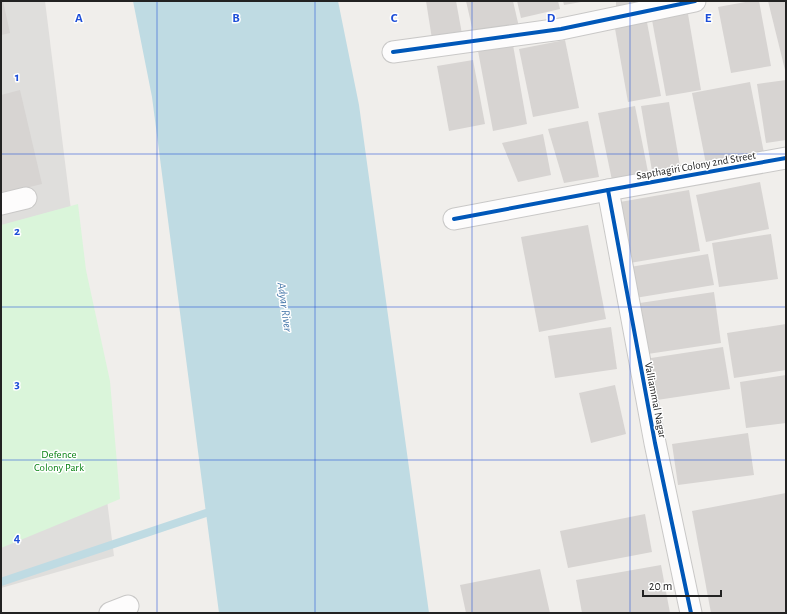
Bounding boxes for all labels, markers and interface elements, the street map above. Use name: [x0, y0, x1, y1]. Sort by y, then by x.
text: A: [75, 12, 83, 25]
text: B: [232, 12, 240, 25]
text: C: [391, 12, 398, 25]
text: D: [547, 12, 556, 25]
text: E: [705, 12, 712, 25]
text: 1: [15, 71, 19, 84]
street label: Sapthagiri Colony 2nd Street: [636, 149, 757, 181]
text: 2: [14, 225, 20, 238]
water label: Adyar River: [275, 281, 295, 333]
street label: Valliammal Nagar: [643, 361, 668, 439]
text: 3: [14, 378, 20, 391]
park label: Defence Colony Park: [34, 449, 84, 473]
text: 4: [14, 532, 21, 545]
scale bar: [643, 572, 721, 598]
text: 20 m: [649, 580, 672, 592]

